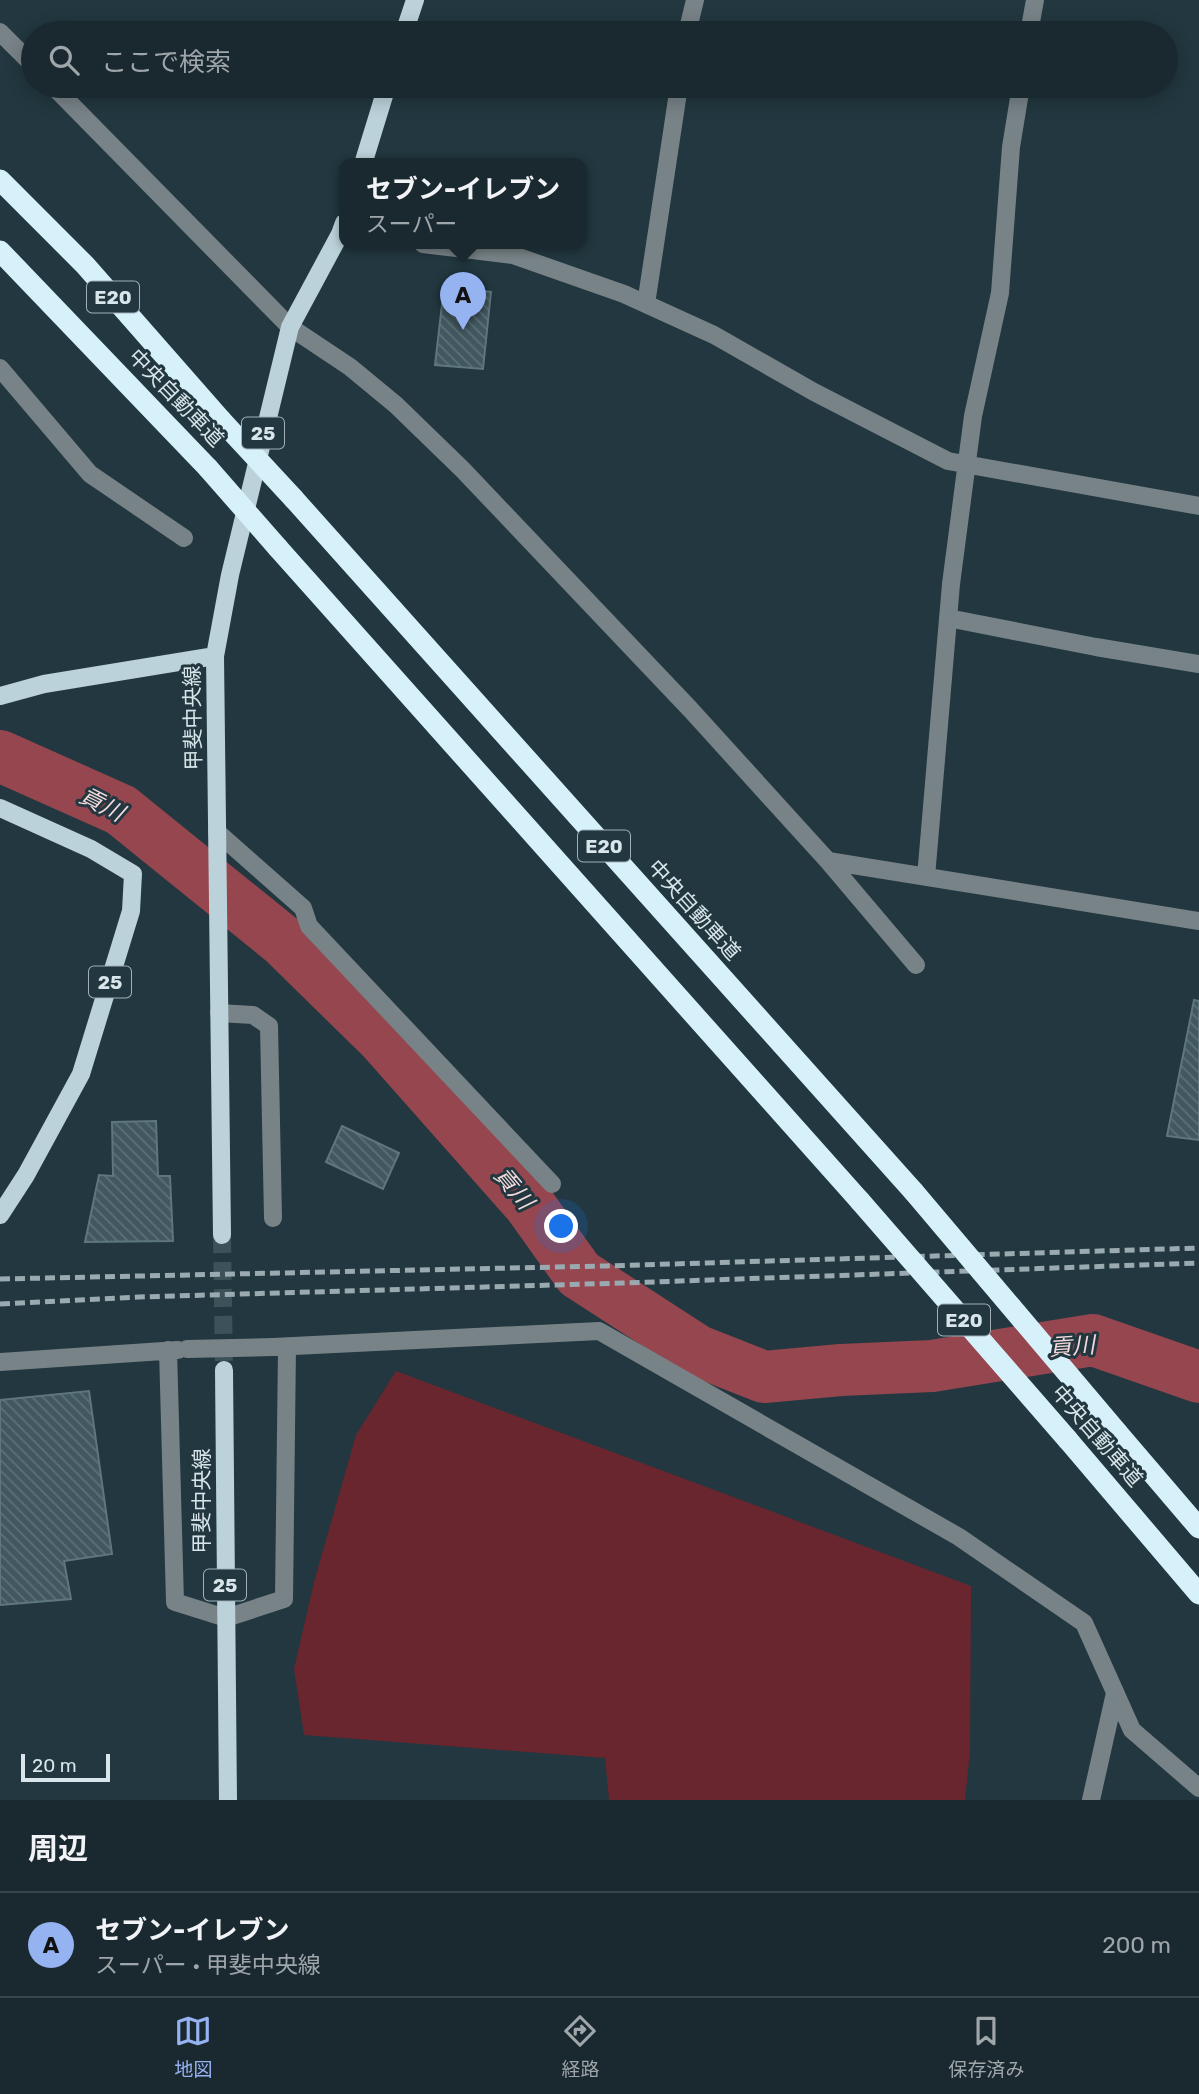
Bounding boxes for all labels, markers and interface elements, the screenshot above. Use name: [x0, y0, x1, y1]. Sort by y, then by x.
search box: [21, 21, 1178, 98]
icon: search: [45, 41, 83, 79]
text: ここで検索: [101, 47, 231, 78]
popup: [339, 158, 587, 249]
text: セブン-イレブン: [366, 174, 560, 205]
text: スーパー: [366, 210, 458, 238]
pin: A: [440, 272, 486, 330]
road number: E20: [87, 282, 139, 312]
street label: 中央自動車道: [124, 344, 229, 452]
road number: 25: [242, 418, 284, 448]
street label: 甲斐中央線: [179, 665, 206, 771]
water label: 貢川: [75, 781, 132, 828]
road number: E20: [578, 831, 630, 862]
street label: 中央自動車道: [643, 854, 746, 965]
road number: 25: [89, 966, 131, 998]
water label: 貢川: [488, 1161, 541, 1217]
your location: [544, 1209, 578, 1243]
road number: E20: [938, 1304, 990, 1336]
water label: 貢川: [1048, 1330, 1099, 1362]
street label: 中央自動車道: [1047, 1380, 1148, 1491]
street label: 甲斐中央線: [189, 1449, 214, 1554]
road number: 25: [204, 1569, 246, 1600]
scale bar: [21, 1751, 110, 1783]
text: 20 m: [32, 1754, 77, 1777]
text: 周辺: [28, 1831, 88, 1867]
text: セブン-イレブン: [95, 1915, 289, 1946]
text: A: [43, 1931, 59, 1959]
text: 200 m: [1102, 1931, 1171, 1959]
text: スーパー · 甲斐中央線: [95, 1951, 321, 1979]
tab: 地図: [174, 2012, 213, 2081]
tab: 経路: [561, 2012, 600, 2081]
tab: 保存済み: [948, 2012, 1025, 2081]

